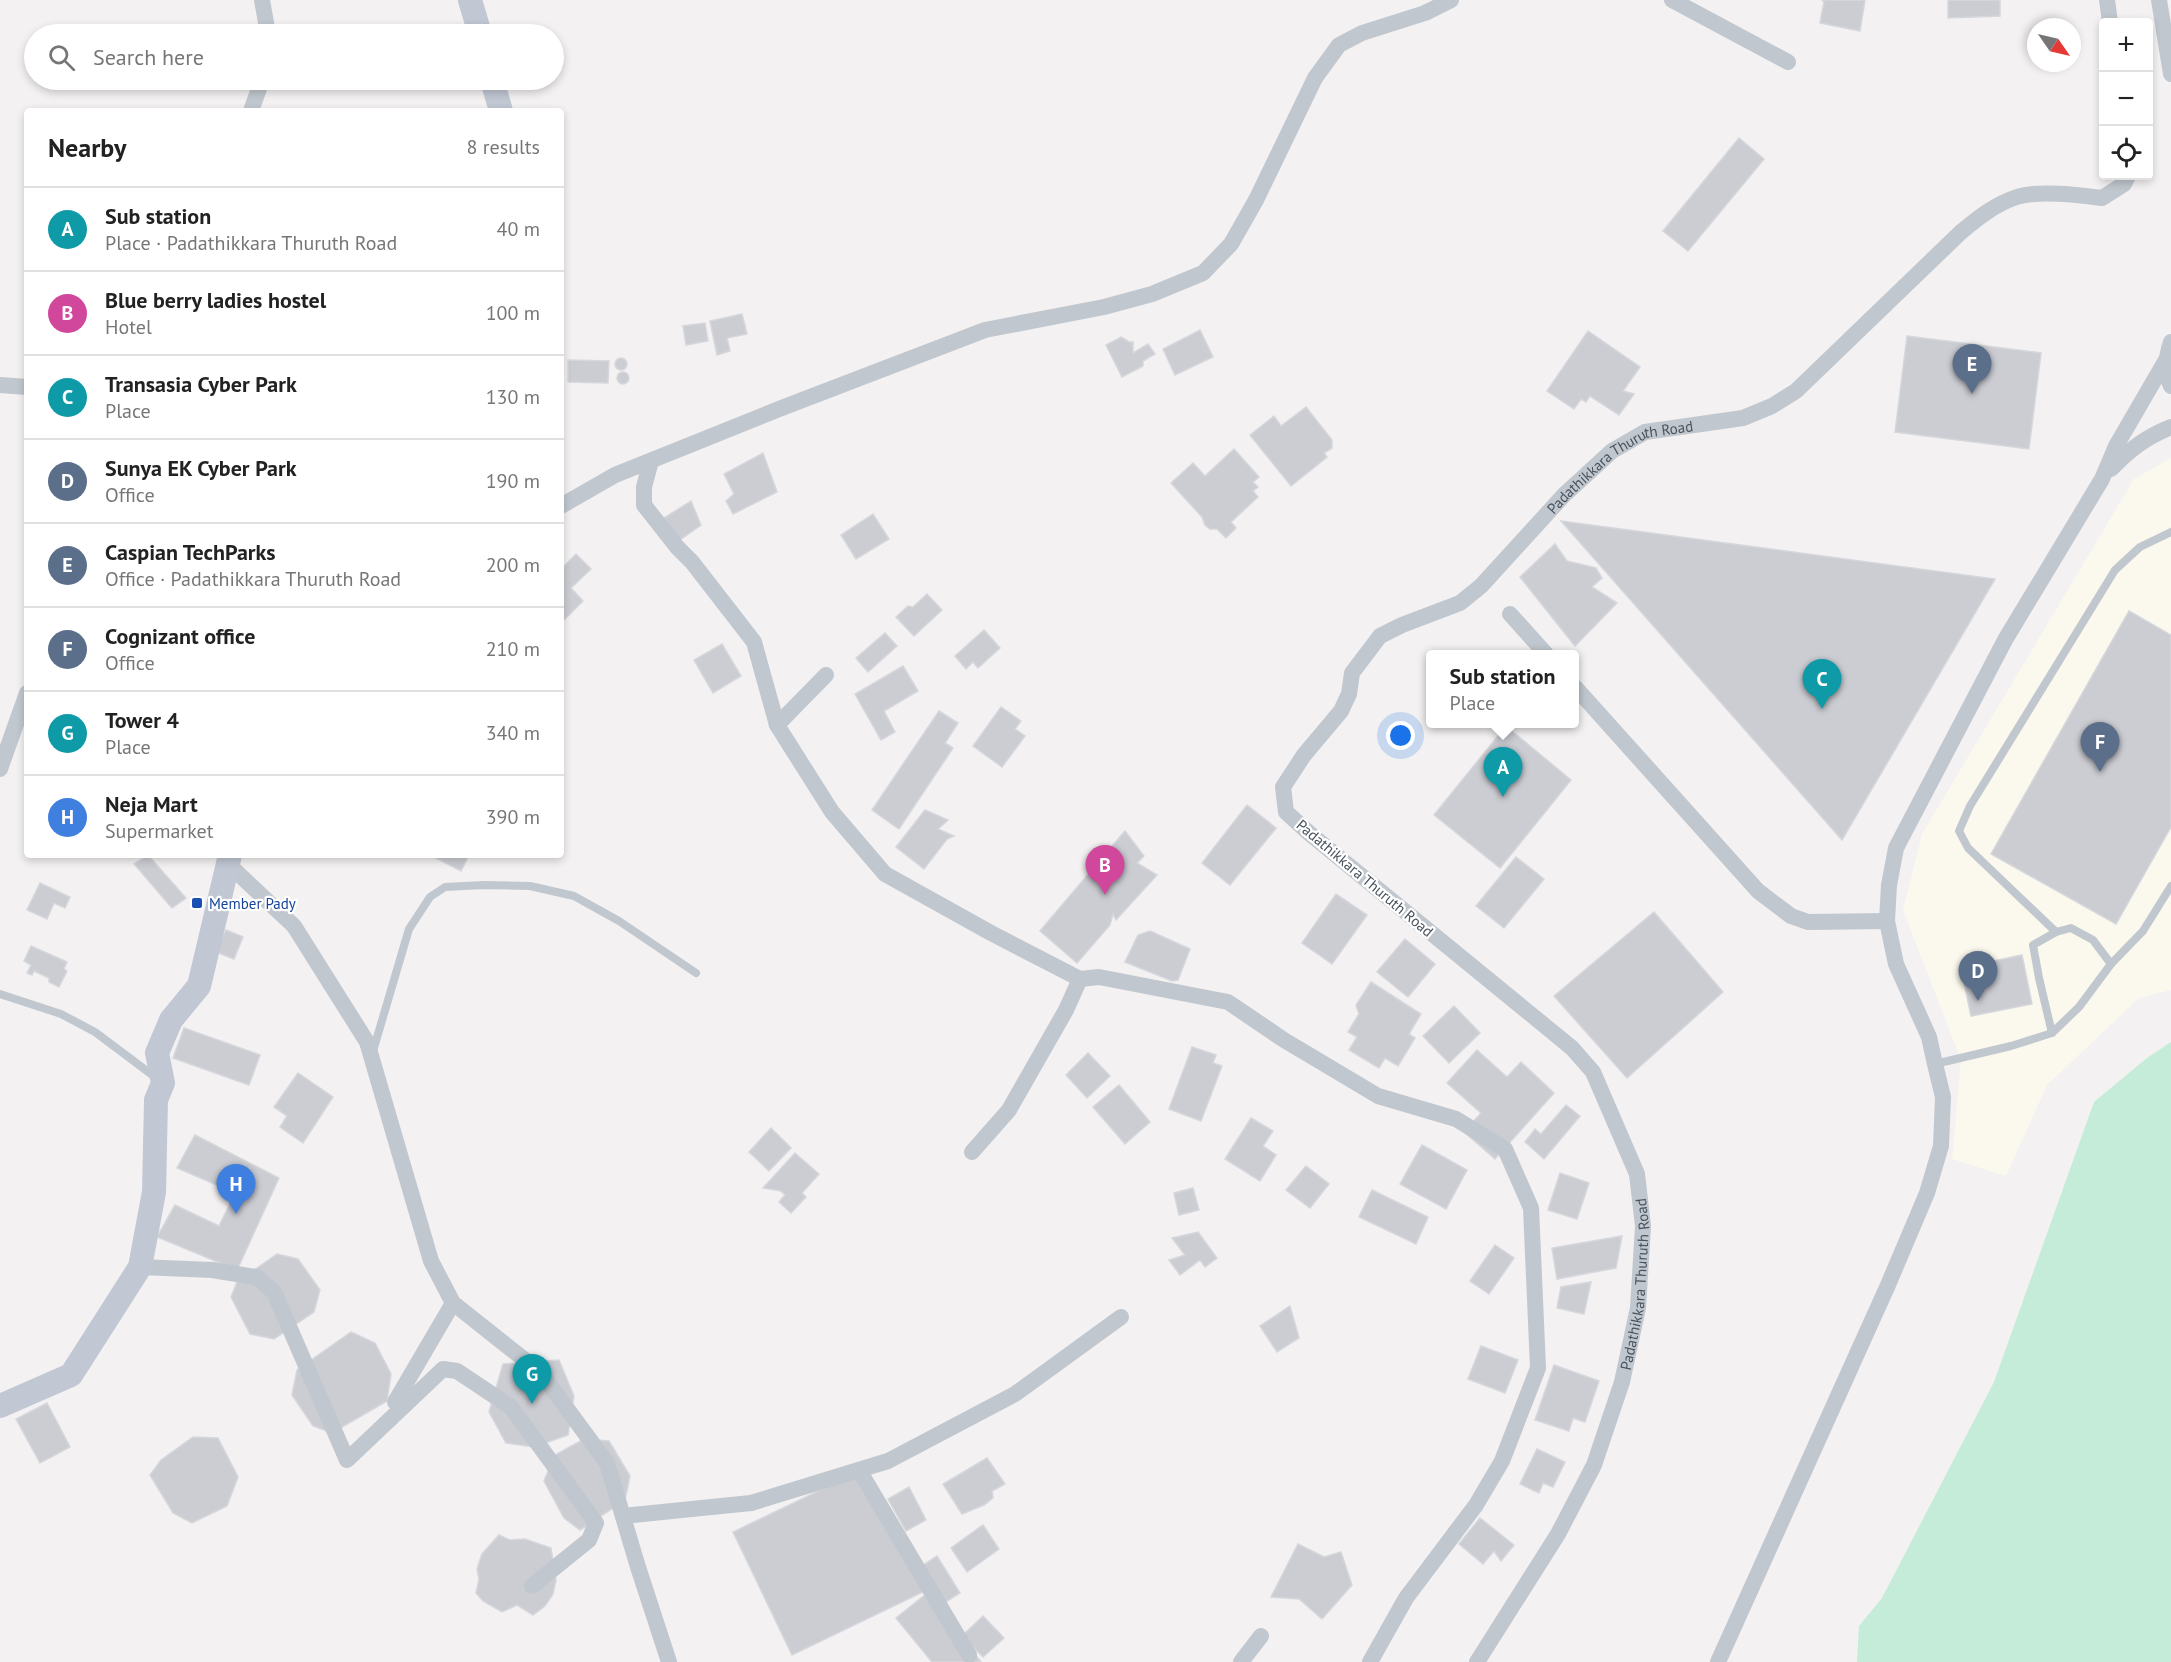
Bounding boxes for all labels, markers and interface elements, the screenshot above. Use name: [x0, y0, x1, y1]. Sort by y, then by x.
north arrow: [2027, 18, 2081, 72]
map controls: [2099, 18, 2153, 180]
button: +: [2099, 18, 2153, 72]
search box: [24, 24, 564, 90]
icon: search: [45, 41, 78, 74]
text: Search here: [93, 43, 204, 71]
button: −: [2099, 72, 2153, 126]
button: locate: [2099, 126, 2153, 180]
text: Nearby: [48, 131, 126, 164]
text: 8 results: [467, 134, 540, 160]
text: Sub station: [105, 202, 211, 230]
text: A: [61, 216, 74, 242]
text: 40 m: [497, 216, 540, 242]
text: Place · Padathikkara Thuruth Road: [105, 230, 397, 256]
text: Blue berry ladies hostel: [105, 286, 326, 314]
text: B: [62, 300, 73, 326]
text: 100 m: [486, 300, 540, 326]
text: Hotel: [105, 314, 152, 340]
pin: E: [1952, 344, 1992, 394]
text: Transasia Cyber Park: [105, 370, 297, 398]
text: C: [62, 384, 73, 410]
text: 130 m: [486, 384, 540, 410]
text: Place: [105, 398, 151, 424]
street label: Padathikkara Thuruth Road: [1542, 416, 1694, 517]
text: Sunya EK Cyber Park: [105, 454, 297, 482]
text: D: [61, 468, 74, 494]
text: 190 m: [486, 468, 540, 494]
text: Office: [105, 482, 155, 508]
text: Caspian TechParks: [105, 538, 276, 566]
text: E: [62, 552, 73, 578]
text: 200 m: [486, 552, 540, 578]
text: Office · Padathikkara Thuruth Road: [105, 566, 401, 592]
text: Cognizant office: [105, 622, 255, 650]
text: F: [62, 636, 73, 662]
text: 210 m: [486, 636, 540, 662]
text: Office: [105, 650, 155, 676]
popup: [1426, 650, 1579, 728]
pin: C: [1802, 660, 1842, 709]
text: Sub station: [1449, 662, 1556, 690]
text: Place: [1449, 690, 1495, 716]
text: Tower 4: [105, 706, 179, 734]
text: G: [61, 720, 74, 746]
text: 340 m: [486, 720, 540, 746]
your location: [1386, 721, 1415, 750]
pin: F: [2080, 722, 2120, 772]
text: Place: [105, 734, 151, 760]
pin: A: [1484, 748, 1522, 797]
text: Neja Mart: [105, 790, 198, 818]
text: H: [61, 804, 74, 830]
text: 390 m: [486, 804, 540, 830]
street label: Padathikkara Thuruth Road: [1293, 815, 1437, 941]
text: Supermarket: [105, 818, 213, 844]
pin: B: [1086, 846, 1124, 895]
place label: Member Pady: [209, 894, 296, 913]
marker: Member Pady: [190, 896, 204, 910]
pin: D: [1958, 952, 1998, 1001]
pin: H: [216, 1164, 256, 1214]
street label: Padathikkara Thuruth Road: [1615, 1197, 1653, 1372]
pin: G: [512, 1354, 552, 1404]

